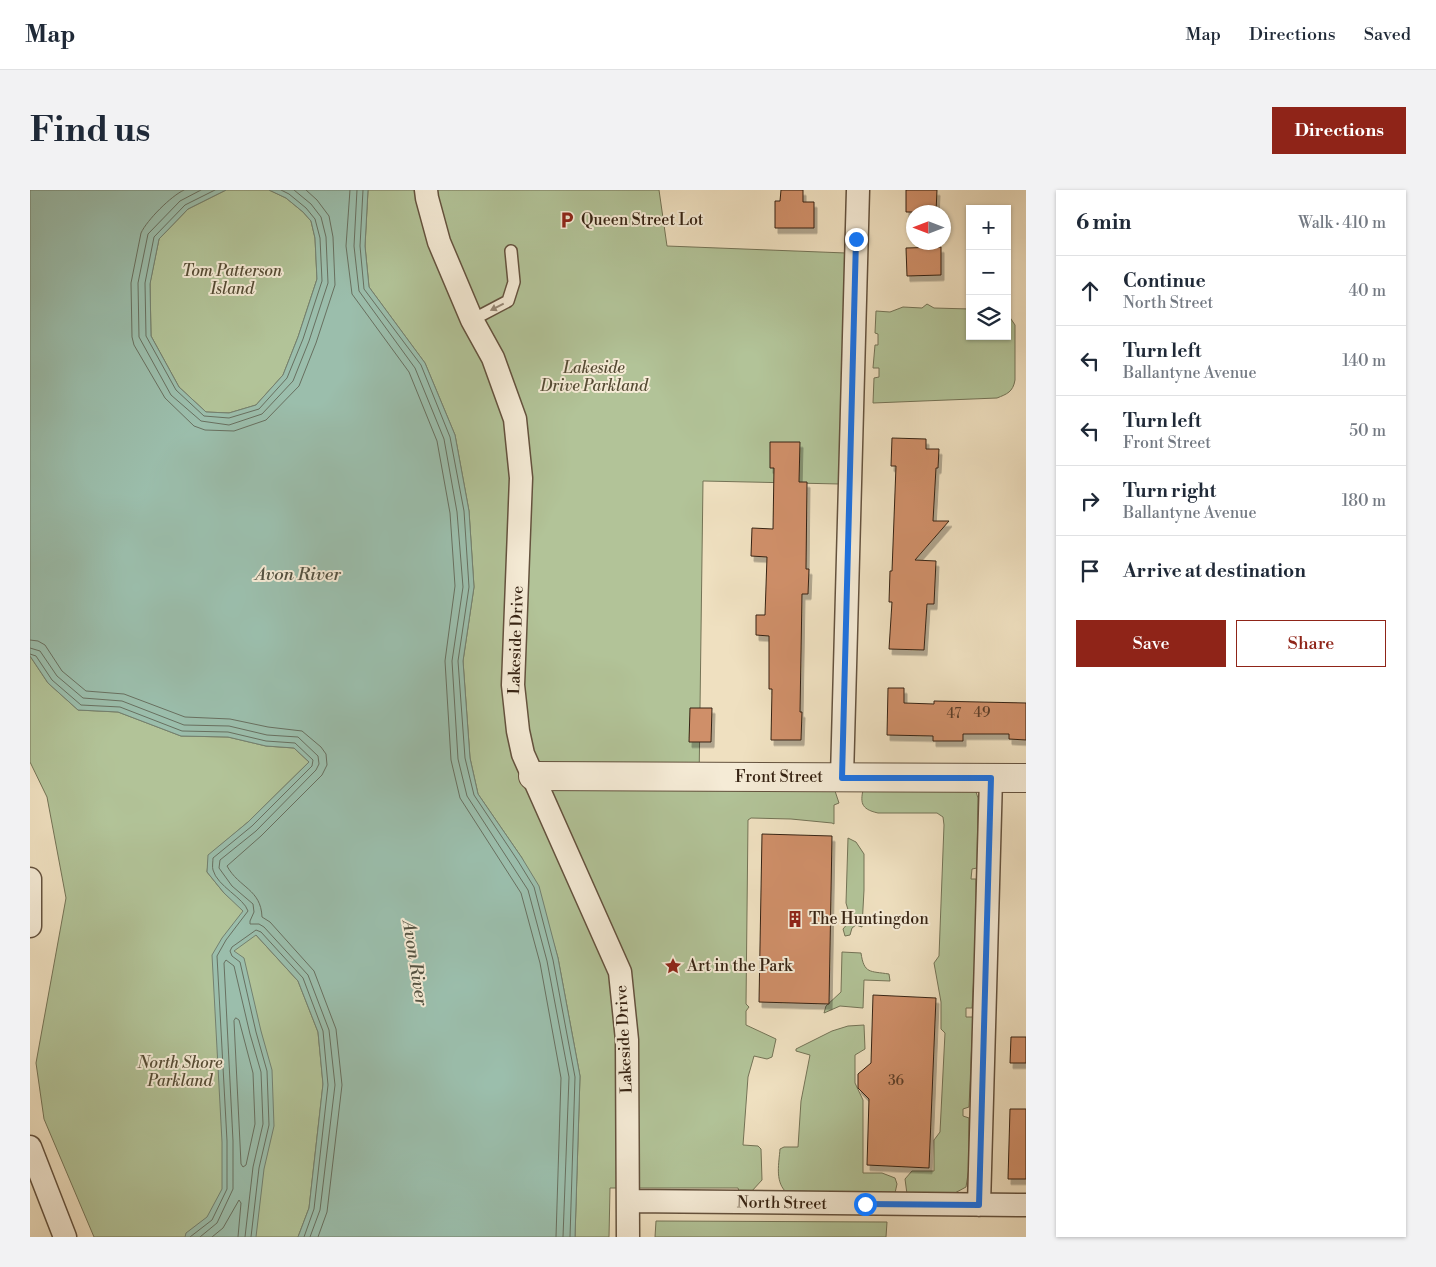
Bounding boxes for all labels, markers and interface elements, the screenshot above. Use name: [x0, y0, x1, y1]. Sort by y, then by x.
text: Map: [25, 20, 75, 50]
text: Map: [1185, 23, 1221, 46]
text: Directions: [1249, 23, 1336, 46]
text: Saved: [1364, 23, 1411, 46]
button: Directions: [1272, 107, 1406, 154]
text: Find us: [30, 109, 150, 152]
north arrow: [906, 205, 951, 250]
map controls: [966, 205, 1011, 340]
button: +: [966, 205, 1011, 250]
parking icon: Queen Street Lot: [557, 210, 577, 230]
place label: Queen Street Lot: [581, 210, 704, 230]
text: 6 min: [1076, 210, 1131, 236]
text: Walk · 410 m: [1298, 213, 1386, 233]
route end: [845, 228, 868, 251]
button: −: [966, 250, 1011, 295]
park label: Tom Patterson Island: [182, 261, 283, 299]
text: Continue: [1123, 269, 1206, 293]
icon: ahead: [1076, 277, 1104, 305]
text: 40 m: [1349, 281, 1386, 301]
text: North Street: [1123, 293, 1213, 313]
button: layers: [966, 295, 1011, 340]
one-way arrow: [490, 303, 504, 311]
text: Turn left: [1123, 339, 1202, 363]
icon: left: [1076, 347, 1104, 375]
text: 140 m: [1342, 351, 1386, 371]
park label: Lakeside Drive Parkland: [539, 358, 649, 396]
text: Ballantyne Avenue: [1123, 363, 1257, 383]
text: Turn left: [1123, 409, 1202, 433]
icon: left: [1076, 417, 1104, 445]
text: 50 m: [1349, 421, 1386, 441]
text: Front Street: [1123, 433, 1211, 453]
text: Turn right: [1123, 479, 1216, 503]
icon: right: [1076, 487, 1104, 515]
text: 180 m: [1342, 491, 1386, 511]
text: Ballantyne Avenue: [1123, 503, 1257, 523]
icon: arrive: [1076, 557, 1104, 585]
text: Arrive at destination: [1123, 559, 1306, 583]
water label: Avon River: [253, 563, 341, 586]
street label: Lakeside Drive: [504, 585, 528, 695]
button: Save: [1076, 620, 1226, 667]
button: Share: [1236, 620, 1386, 667]
house number: 49: [974, 704, 990, 722]
house number: 47: [947, 705, 961, 723]
street label: Front Street: [735, 767, 823, 787]
building icon: The Huntingdon: [785, 909, 805, 929]
place label: The Huntingdon: [809, 909, 929, 929]
water label: Avon River: [397, 917, 433, 1007]
place icon: Art in the Park: [663, 956, 683, 976]
place label: Art in the Park: [686, 956, 794, 976]
street label: Lakeside Drive: [611, 984, 637, 1094]
park label: North Shore Parkland: [137, 1053, 223, 1091]
house number: 36: [888, 1072, 905, 1090]
street label: North Street: [737, 1192, 828, 1214]
route start: [854, 1193, 877, 1216]

